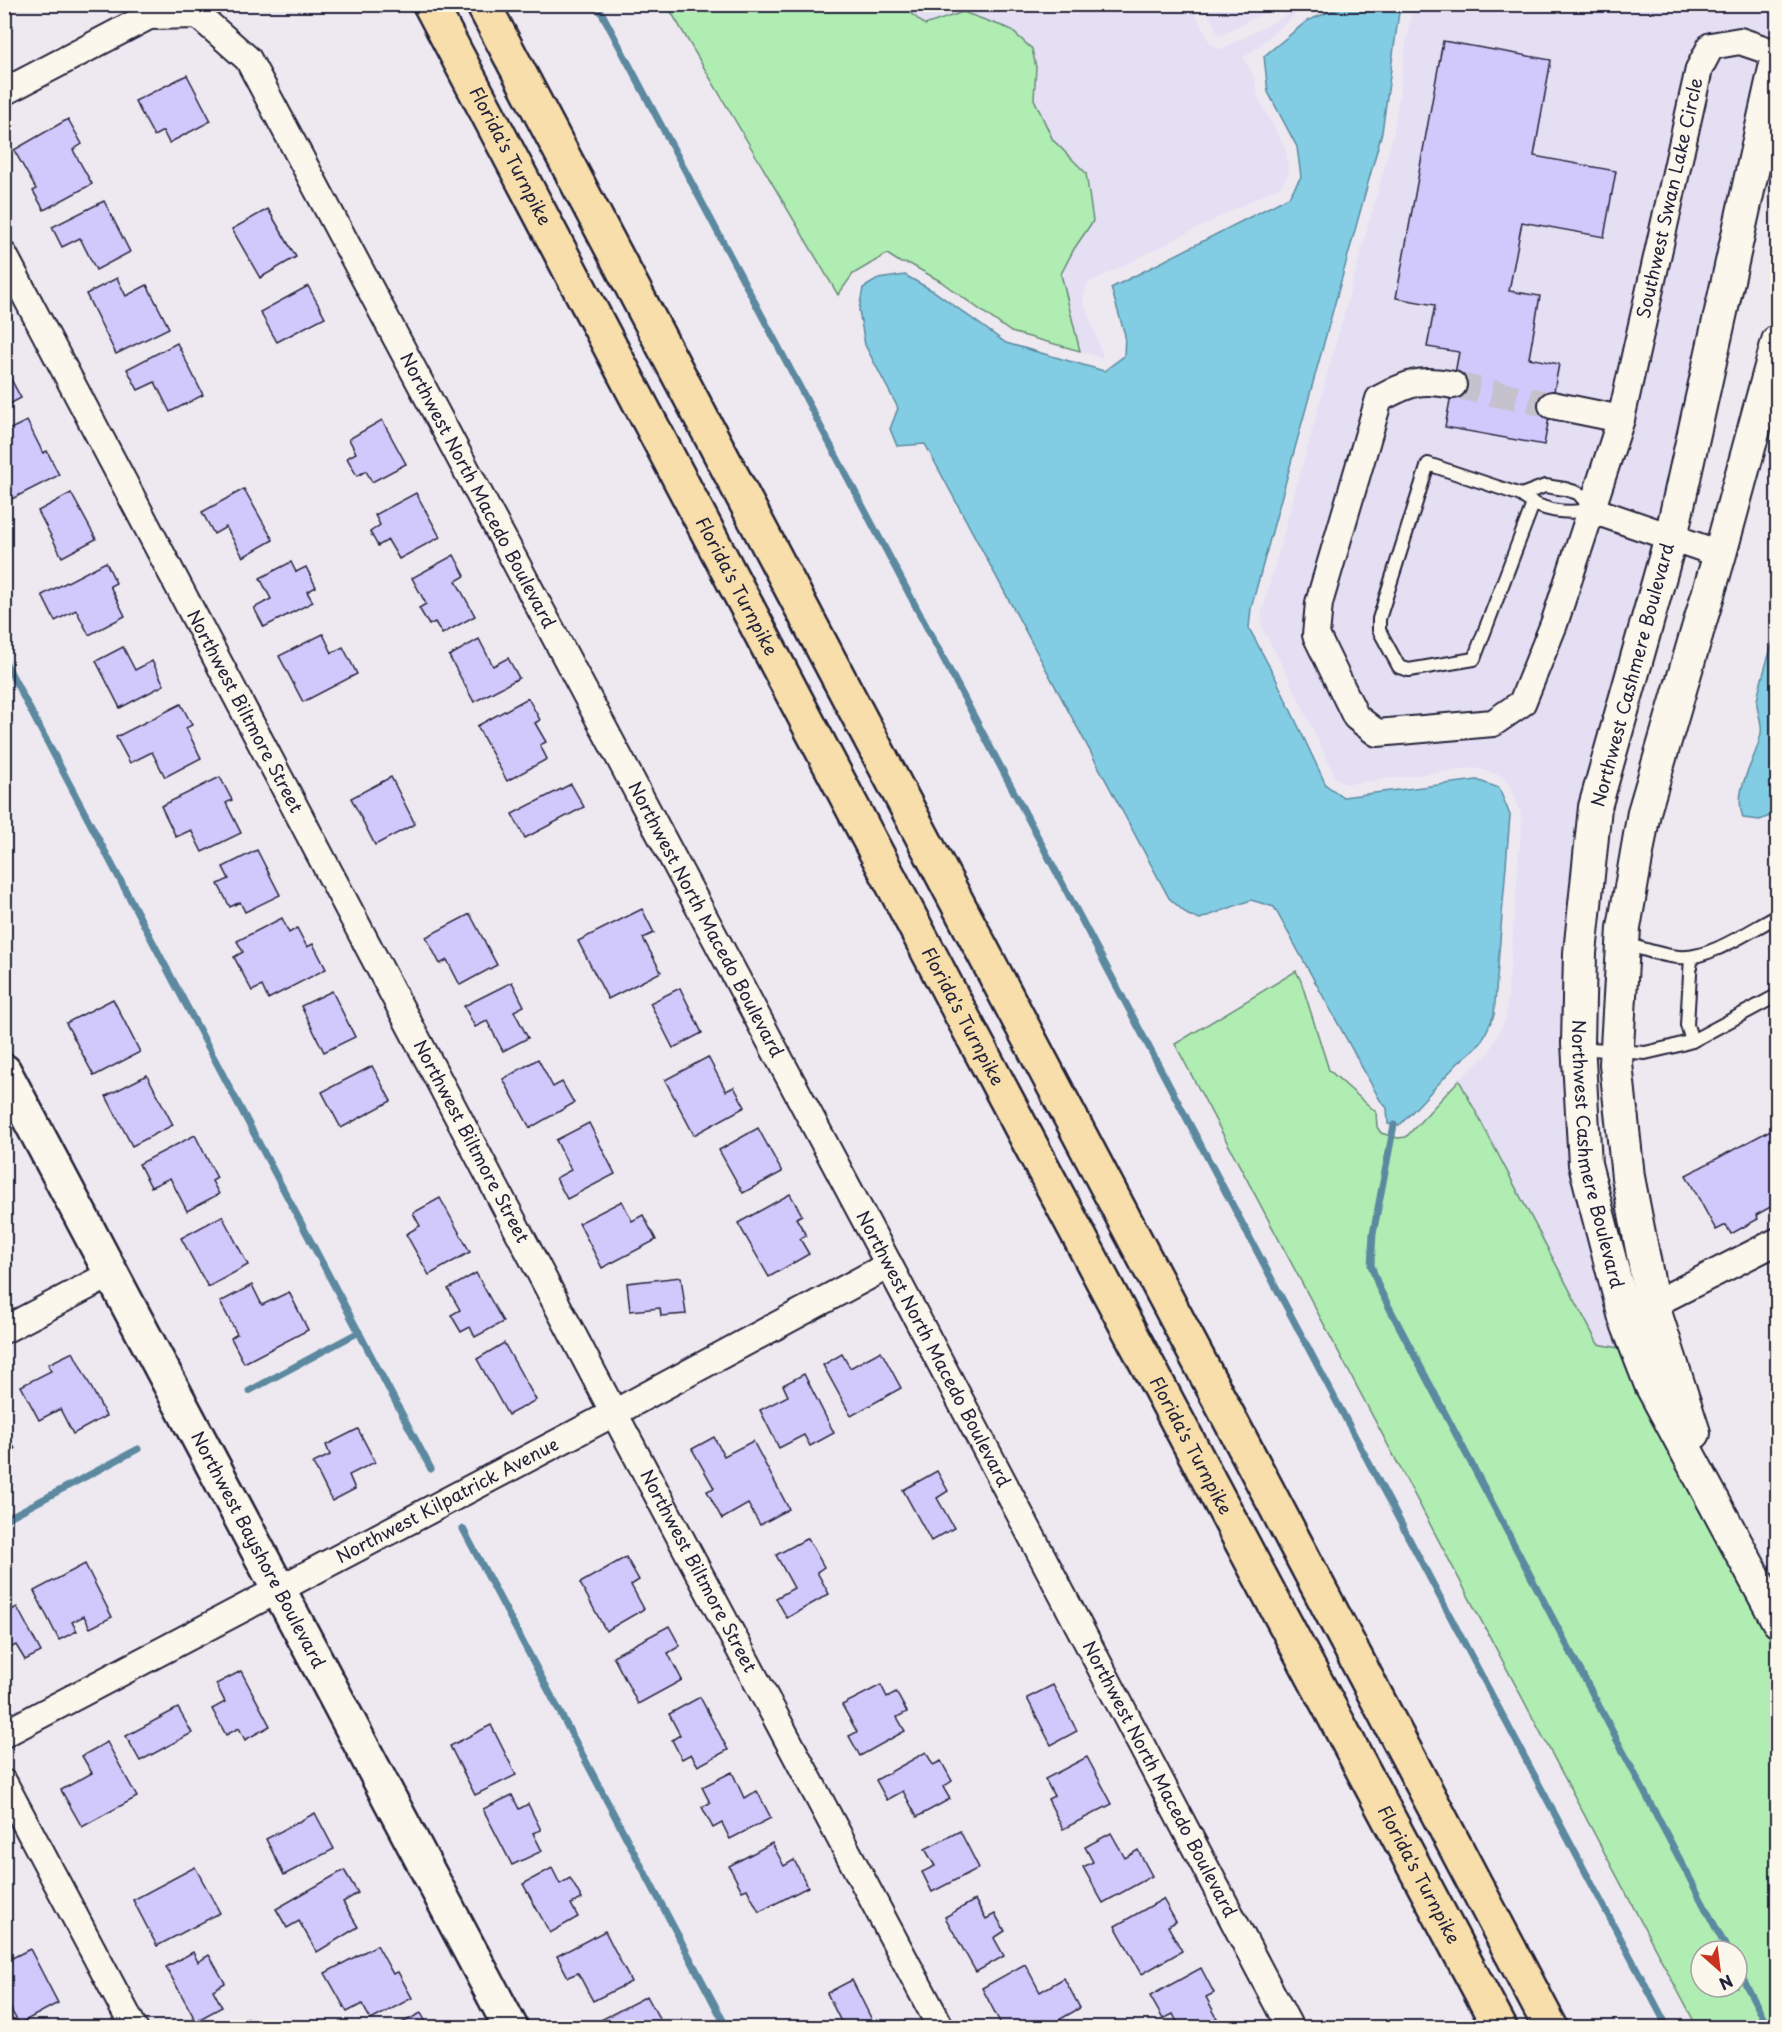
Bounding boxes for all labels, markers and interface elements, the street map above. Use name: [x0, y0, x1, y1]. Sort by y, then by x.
street label: Southwest Swan Lake Circle: [1629, 75, 1709, 321]
street label: Florida's Turnpike: [464, 81, 559, 230]
street label: Northwest North Macedo Boulevard: [394, 347, 563, 633]
street label: Florida's Turnpike: [690, 511, 785, 660]
street label: Northwest Cashmere Boulevard: [1583, 540, 1680, 810]
street label: Northwest Biltmore Street: [181, 604, 311, 817]
street label: Northwest North Macedo Boulevard: [622, 776, 791, 1062]
street label: Florida's Turnpike: [916, 942, 1012, 1090]
street label: Northwest Cashmere Boulevard: [1566, 1019, 1632, 1291]
street label: Northwest Biltmore Street: [408, 1034, 537, 1247]
street label: Northwest North Macedo Boulevard: [850, 1205, 1018, 1491]
street label: Florida's Turnpike: [1144, 1371, 1240, 1519]
street label: Northwest Bayshore Boulevard: [185, 1426, 333, 1673]
street label: Northwest Kilpatrick Avenue: [331, 1430, 563, 1569]
street label: Northwest Biltmore Street: [634, 1464, 765, 1677]
street label: Northwest North Macedo Boulevard: [1077, 1636, 1244, 1922]
street label: Florida's Turnpike: [1372, 1800, 1468, 1948]
north arrow: [1689, 1939, 1749, 1999]
text: N: [1715, 1970, 1738, 1997]

